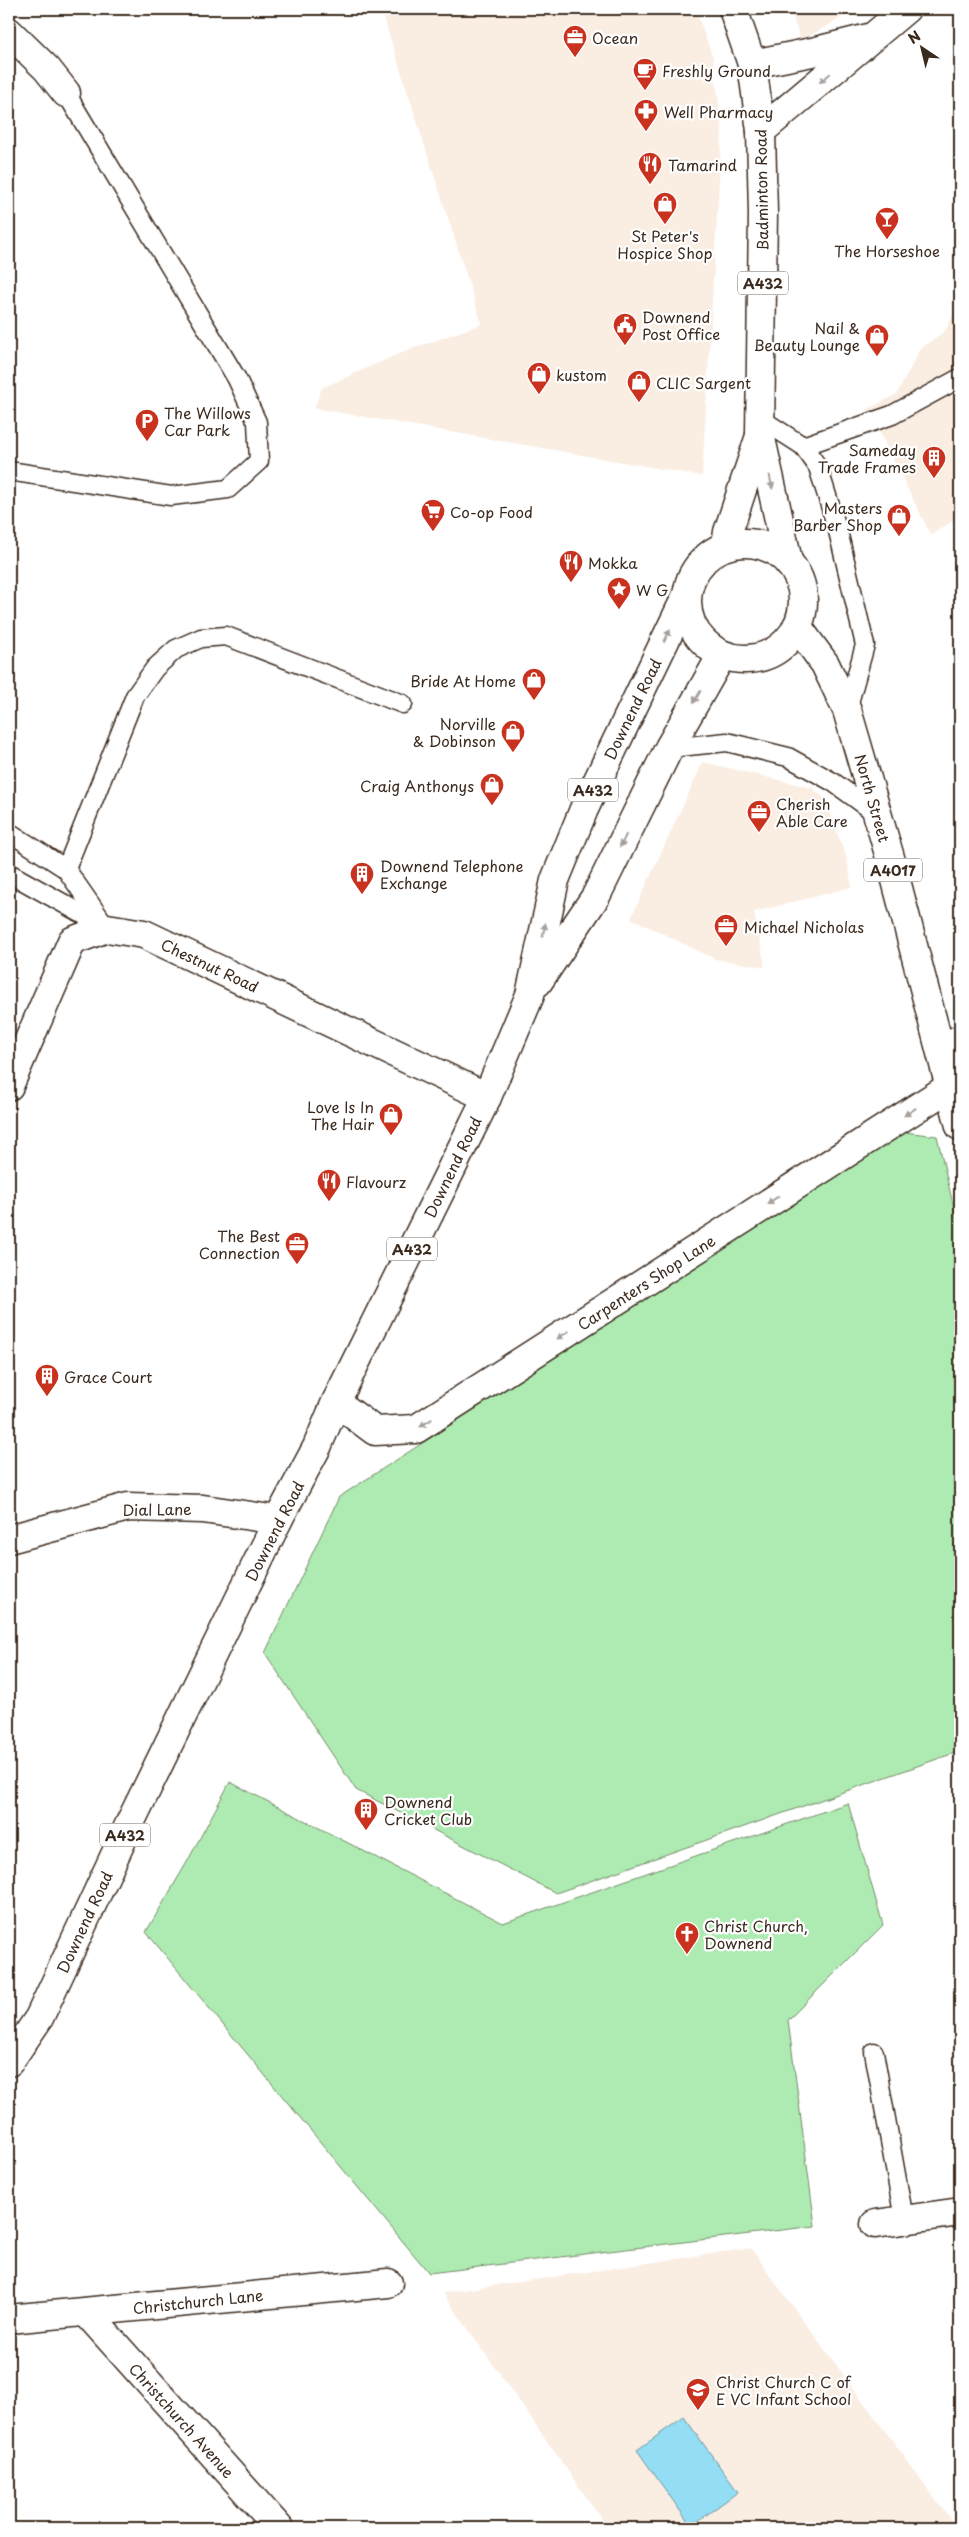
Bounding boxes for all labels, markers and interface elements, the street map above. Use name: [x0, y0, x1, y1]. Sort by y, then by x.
north arrow: [896, 22, 946, 72]
office icon: Ocean: [562, 24, 588, 58]
text: N: [904, 25, 925, 49]
place label: Ocean: [592, 26, 638, 49]
cafe icon: Freshly Ground: [632, 57, 658, 91]
place label: Freshly Ground: [662, 59, 771, 82]
one-way arrow: [819, 72, 832, 83]
pharmacy icon: Well Pharmacy: [633, 98, 659, 132]
place label: Well Pharmacy: [664, 100, 773, 123]
street label: Badminton Road: [748, 129, 774, 251]
restaurant icon: Tamarind: [637, 151, 663, 185]
place label: Tamarind: [668, 153, 737, 176]
shop icon: St Peter's Hospice Shop: [652, 191, 678, 225]
bar icon: The Horseshoe: [874, 206, 900, 240]
place label: St Peter's Hospice Shop: [618, 224, 712, 264]
place label: The Horseshoe: [834, 239, 940, 262]
road number: A432: [738, 272, 788, 294]
place label: Downend Post Office: [642, 305, 720, 345]
public building icon: Downend Post Office: [612, 312, 638, 346]
place label: Nail & Beauty Lounge: [754, 316, 860, 356]
shop icon: Nail & Beauty Lounge: [864, 323, 890, 357]
shop icon: kustom: [526, 361, 552, 395]
place label: kustom: [556, 363, 607, 386]
shop icon: CLIC Sargent: [626, 369, 652, 403]
place label: CLIC Sargent: [656, 371, 751, 394]
place label: The Willows Car Park: [164, 401, 251, 441]
parking icon: The Willows Car Park: [134, 408, 160, 442]
place label: Sameday Trade Frames: [818, 438, 916, 478]
building icon: Sameday Trade Frames: [921, 445, 947, 479]
one-way arrow: [767, 474, 775, 490]
place label: Masters Barber Shop: [793, 496, 882, 536]
supermarket icon: Co-op Food: [420, 498, 446, 532]
place label: Co-op Food: [450, 500, 533, 523]
shop icon: Masters Barber Shop: [886, 503, 912, 537]
restaurant icon: Mokka: [558, 549, 584, 583]
place label: Mokka: [588, 551, 638, 574]
place icon: W G: [606, 576, 632, 610]
place label: W G: [636, 578, 668, 601]
one-way arrow: [663, 629, 671, 643]
street label: Downend Road: [597, 654, 667, 764]
shop icon: Bride At Home: [521, 667, 547, 701]
place label: Bride At Home: [410, 669, 516, 692]
one-way arrow: [693, 689, 701, 704]
place label: Norville & Dobinson: [413, 712, 496, 752]
shop icon: Norville & Dobinson: [500, 719, 526, 753]
street label: North Street: [849, 751, 897, 845]
shop icon: Craig Anthonys: [479, 772, 505, 806]
place label: Craig Anthonys: [360, 774, 474, 797]
road number: A432: [568, 778, 618, 802]
place label: Cherish Able Care: [776, 792, 848, 832]
office icon: Cherish Able Care: [746, 799, 772, 833]
one-way arrow: [619, 834, 627, 848]
place label: Downend Telephone Exchange: [380, 854, 523, 894]
road number: A4017: [864, 858, 922, 882]
building icon: Downend Telephone Exchange: [349, 861, 375, 895]
office icon: Michael Nicholas: [713, 913, 739, 947]
place label: Michael Nicholas: [744, 915, 864, 938]
one-way arrow: [540, 923, 548, 938]
street label: Chestnut Road: [157, 932, 263, 998]
place label: Love Is In The Hair: [307, 1095, 374, 1135]
shop icon: Love Is In The Hair: [378, 1102, 404, 1136]
one-way arrow: [903, 1108, 916, 1117]
street label: Downend Road: [417, 1112, 487, 1222]
restaurant icon: Flavourz: [316, 1168, 342, 1202]
place label: Flavourz: [346, 1170, 406, 1193]
one-way arrow: [766, 1196, 779, 1205]
place label: The Best Connection: [199, 1224, 280, 1264]
street label: Carpenters Shop Lane: [572, 1229, 720, 1335]
office icon: The Best Connection: [284, 1231, 310, 1265]
road number: A432: [387, 1238, 437, 1260]
one-way arrow: [556, 1331, 569, 1340]
building icon: Grace Court: [34, 1363, 60, 1397]
place label: Grace Court: [64, 1365, 153, 1388]
one-way arrow: [419, 1419, 433, 1428]
street label: Downend Road: [239, 1476, 309, 1585]
street label: Dial Lane: [122, 1497, 192, 1521]
place label: Downend Cricket Club: [384, 1790, 472, 1830]
building icon: Downend Cricket Club: [353, 1797, 379, 1831]
road number: A432: [100, 1824, 150, 1846]
street label: Downend Road: [50, 1867, 118, 1977]
place label: Christ Church, Downend: [704, 1914, 808, 1954]
church icon: Christ Church, Downend: [674, 1921, 700, 1955]
street label: Christchurch Lane: [132, 2283, 264, 2319]
street label: Christchurch Avenue: [124, 2357, 240, 2483]
place label: Christ Church C of E VC Infant School: [716, 2370, 852, 2410]
school or university icon: Christ Church C of E VC Infant School: [685, 2377, 711, 2411]

